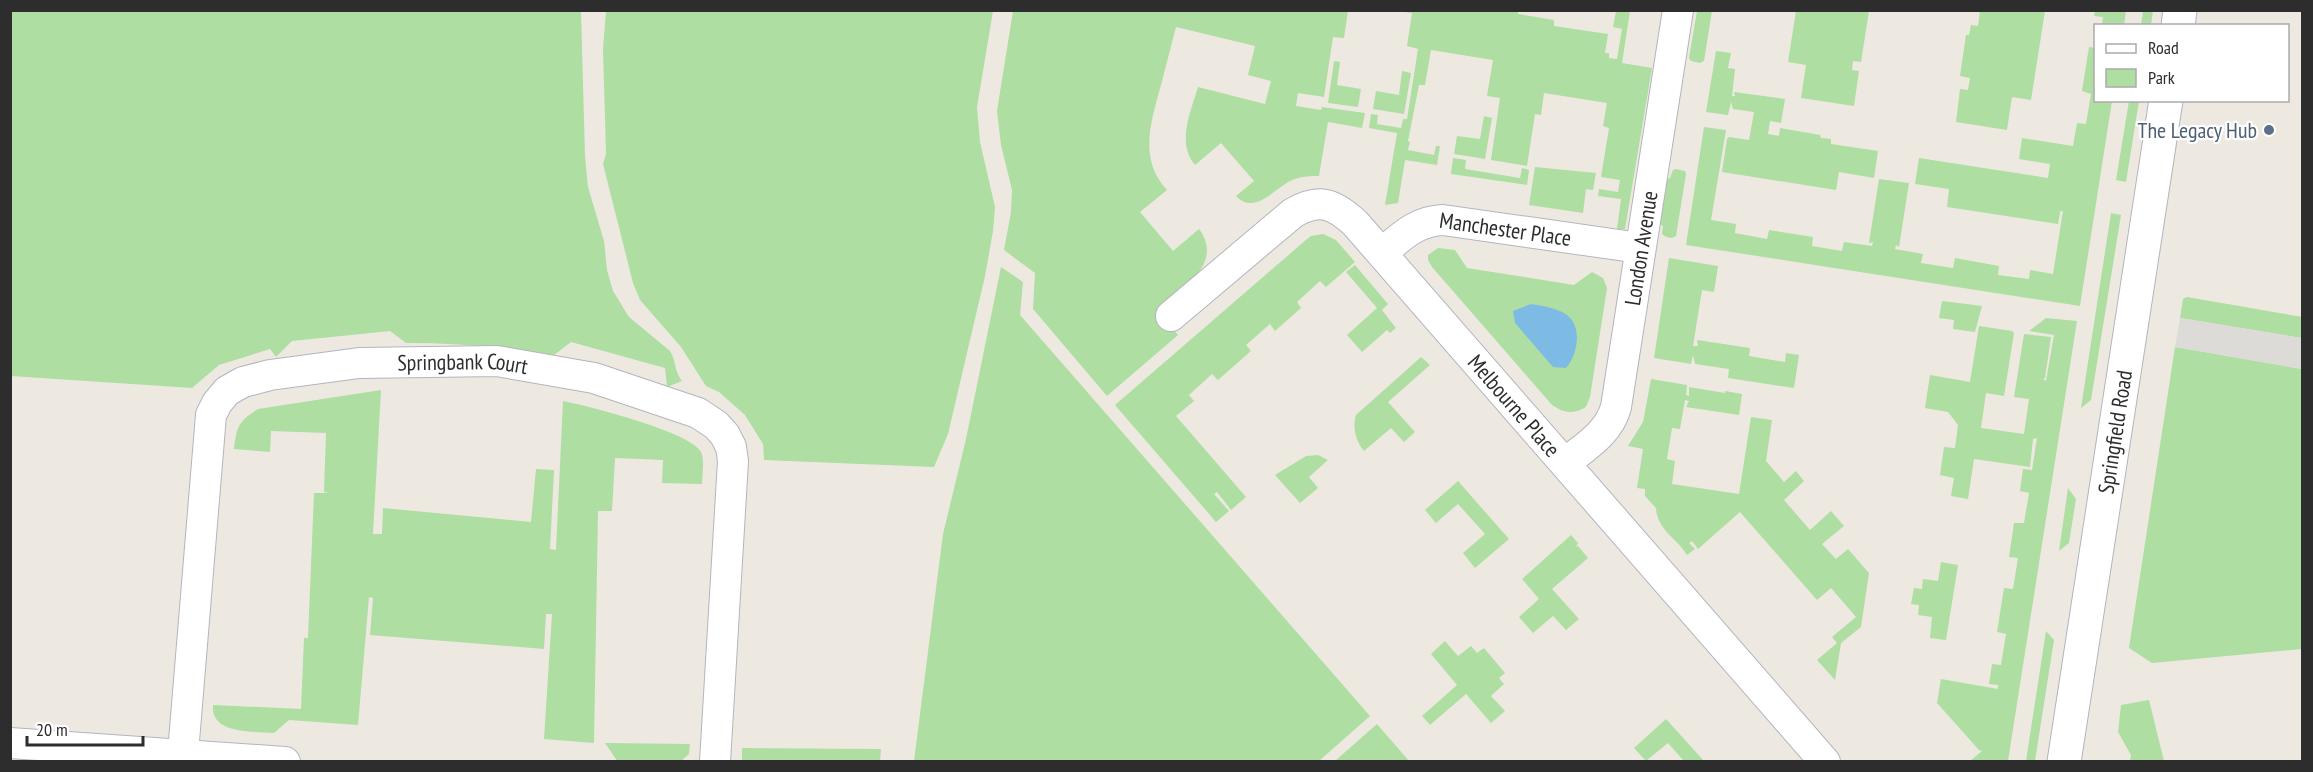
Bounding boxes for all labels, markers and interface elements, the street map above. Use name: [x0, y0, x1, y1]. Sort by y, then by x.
legend: [2094, 24, 2289, 102]
text: Road: [2148, 36, 2179, 59]
text: Park: [2148, 66, 2175, 89]
place label: The Legacy Hub: [2138, 116, 2257, 144]
marker: The Legacy Hub: [2262, 123, 2276, 137]
street label: London Avenue: [1618, 189, 1664, 308]
street label: Manchester Place: [1438, 206, 1573, 252]
street label: Springbank Court: [397, 347, 530, 380]
street label: Melbourne Place: [1462, 348, 1566, 462]
street label: Springfield Road: [2092, 368, 2138, 496]
scale bar: [27, 709, 142, 747]
text: 20 m: [36, 718, 68, 741]

